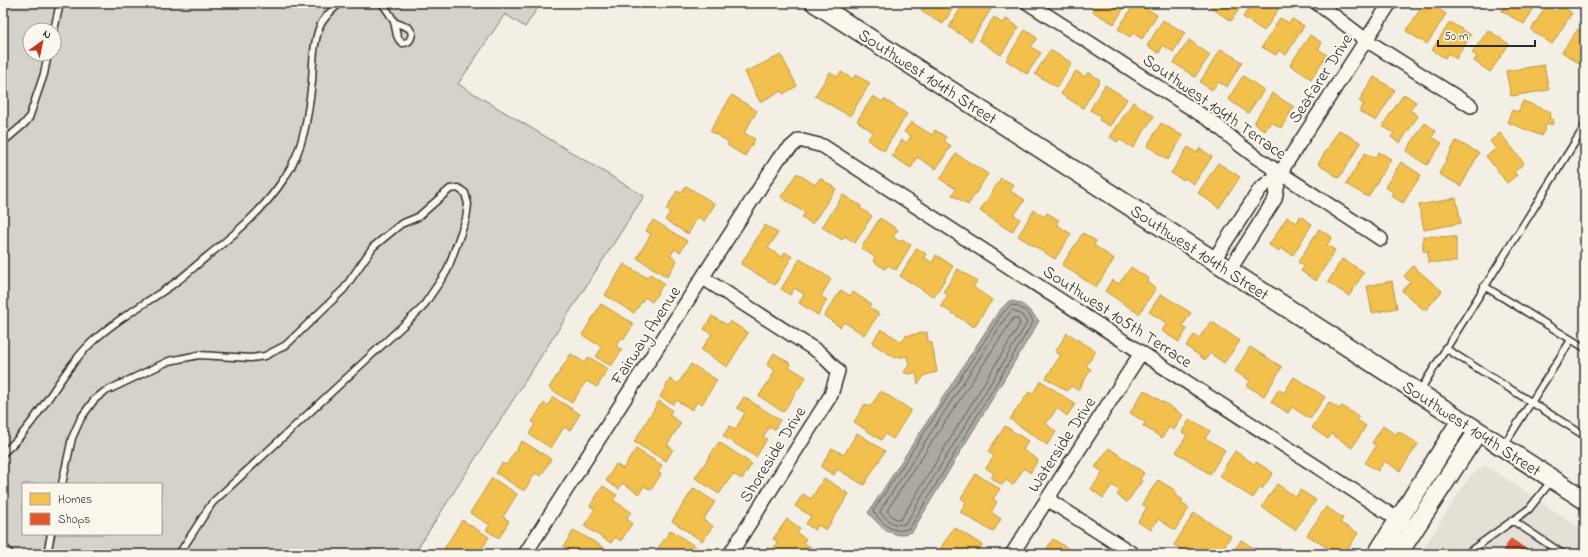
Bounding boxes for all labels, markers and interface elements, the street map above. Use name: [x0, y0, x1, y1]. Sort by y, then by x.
north arrow: [22, 22, 62, 62]
scale bar: [1438, 22, 1535, 48]
street label: Southwest 104th Street: [853, 23, 1002, 132]
text: N: [39, 26, 54, 43]
text: 50 m: [1444, 28, 1468, 46]
street label: Seafarer Drive: [1283, 29, 1360, 129]
street label: Southwest 104th Terrace: [1137, 48, 1292, 167]
street label: Southwest 104th Street: [1125, 199, 1274, 308]
street label: Southwest 105th Terrace: [1038, 260, 1197, 375]
street label: Fairway Avenue: [604, 281, 689, 392]
street label: Southwest 104th Street: [1397, 375, 1546, 484]
street label: Waterside Drive: [1022, 392, 1103, 498]
street label: Shoreside Drive: [734, 401, 813, 508]
legend: [22, 483, 162, 535]
text: Homes: [58, 491, 92, 509]
text: Shops: [58, 511, 90, 529]

